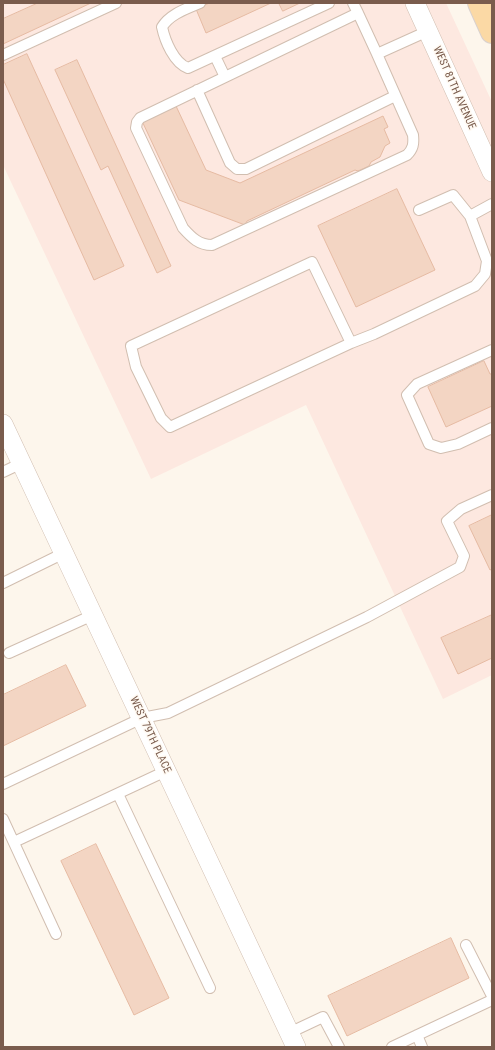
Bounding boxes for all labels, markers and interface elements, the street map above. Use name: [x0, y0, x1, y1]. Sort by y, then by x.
street label: WEST 81TH AVENUE: [430, 44, 478, 132]
street label: WEST 79TH PLACE: [126, 695, 174, 775]

